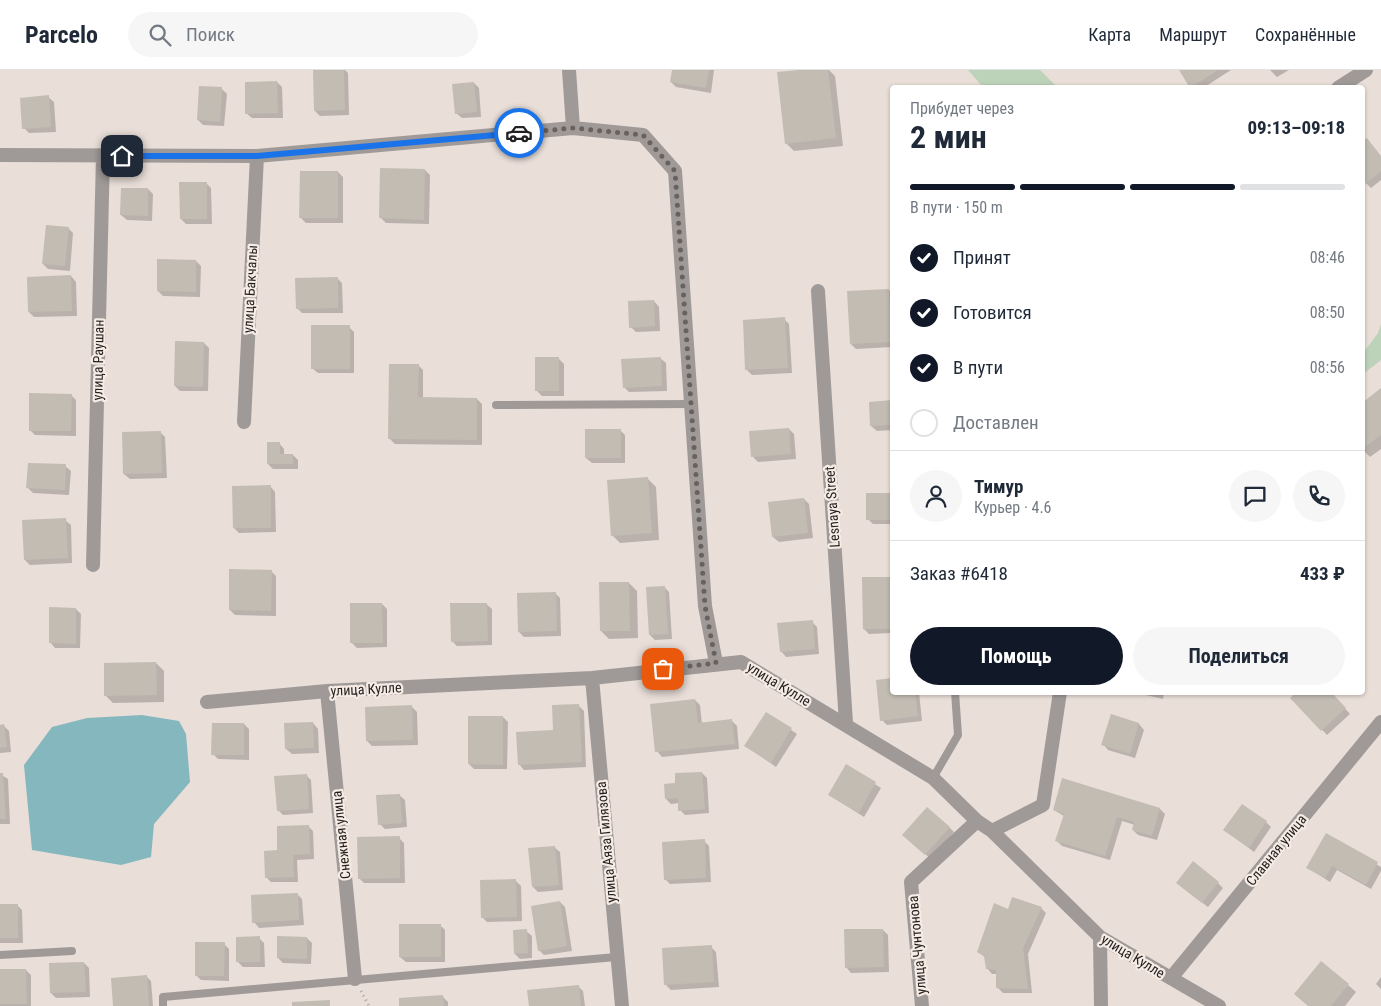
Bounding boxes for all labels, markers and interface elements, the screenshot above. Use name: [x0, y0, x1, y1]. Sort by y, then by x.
search box: [128, 12, 478, 57]
text: Parcelo: [25, 21, 98, 49]
icon: search: [146, 21, 174, 49]
text: Поиск: [186, 23, 235, 46]
text: Карта: [1088, 24, 1131, 45]
text: Маршрут: [1159, 24, 1227, 45]
text: Сохранённые: [1255, 24, 1356, 45]
text: Прибудет через: [910, 99, 1014, 118]
courier: [494, 108, 544, 158]
text: 09:13–09:18: [1247, 116, 1345, 139]
text: 2 мин: [910, 118, 987, 156]
icon: car: [505, 119, 533, 147]
pin: [101, 135, 143, 177]
icon: home: [108, 142, 136, 170]
text: В пути · 150 m: [910, 198, 1003, 217]
street label: улица Бакчалы: [240, 244, 260, 334]
icon: check: [910, 244, 938, 272]
text: Принят: [953, 246, 1011, 269]
text: 08:46: [1310, 248, 1345, 267]
icon: check: [910, 299, 938, 327]
text: Готовится: [953, 301, 1032, 324]
text: 08:50: [1310, 303, 1345, 322]
street label: улица Раушан: [89, 319, 107, 401]
icon: check: [910, 354, 938, 382]
text: В пути: [953, 356, 1003, 379]
text: 08:56: [1310, 358, 1345, 377]
text: Доставлен: [953, 411, 1039, 434]
street label: Lesnaya Street: [821, 466, 843, 548]
button: person: [910, 470, 962, 522]
button: chat: [1229, 470, 1281, 522]
button: phone: [1293, 470, 1345, 522]
text: Тимур: [974, 475, 1023, 498]
text: Курьер · 4.6: [974, 498, 1052, 517]
text: Заказ #6418: [910, 562, 1008, 585]
text: 433 ₽: [1300, 562, 1345, 585]
button: Помощь: [910, 627, 1123, 685]
button: Поделиться: [1133, 627, 1345, 685]
pin: [642, 648, 684, 690]
icon: bag: [649, 655, 677, 683]
street label: улица Кулле: [744, 659, 814, 709]
street label: улица Кулле: [330, 679, 402, 699]
street label: улица Аяза Гилязова: [593, 781, 619, 903]
street label: Снежная улица: [328, 790, 354, 880]
street label: Славная улица: [1243, 811, 1309, 889]
street label: улица Чунтонова: [905, 895, 929, 995]
street label: улица Кулле: [1098, 931, 1168, 981]

